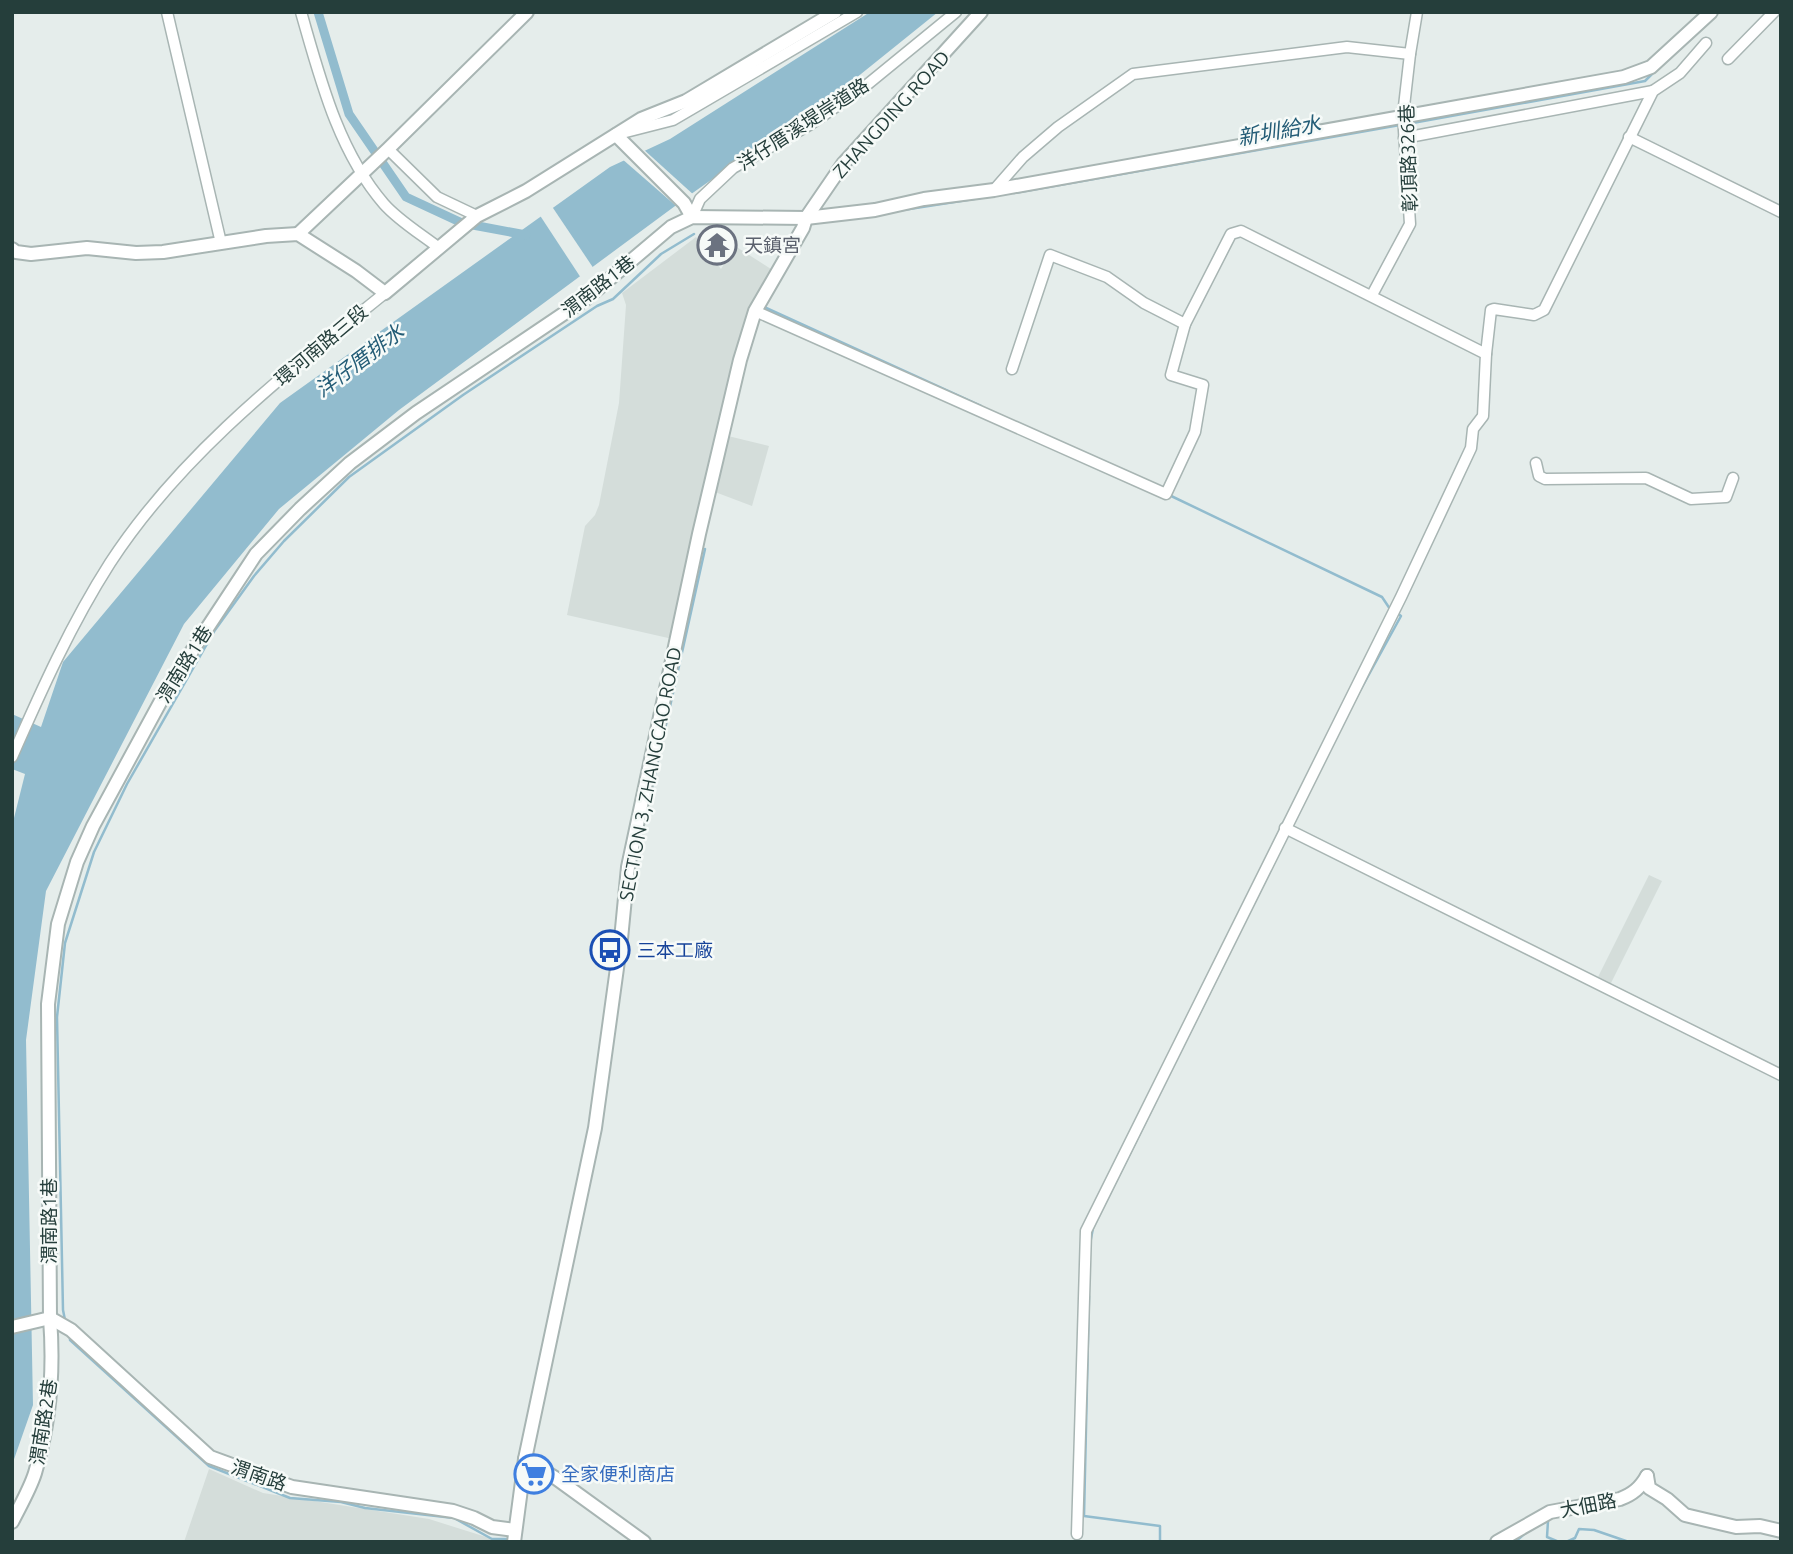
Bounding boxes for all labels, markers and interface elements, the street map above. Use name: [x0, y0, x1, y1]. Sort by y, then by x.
street label: ZHANGDING ROAD: [828, 46, 954, 182]
street label: 洋仔厝溪堤岸道路: [733, 73, 873, 175]
street label: 彰頂路326巷: [1395, 104, 1421, 212]
water label: 新圳給水: [1236, 111, 1323, 149]
temple icon: 天鎮宮: [696, 224, 738, 266]
place label: 天鎮宮: [744, 234, 801, 256]
street label: 渭南路1巷: [557, 251, 639, 321]
street label: 環河南路三段: [270, 300, 372, 390]
water label: 洋仔厝排水: [310, 318, 409, 401]
street label: 渭南路1巷: [152, 621, 216, 707]
street label: SECTION 3, ZHANGCAO ROAD: [615, 645, 685, 903]
bus stop icon: 三本工廠: [589, 929, 631, 971]
place label: 三本工廠: [637, 939, 713, 961]
street label: 渭南路1巷: [38, 1178, 60, 1264]
street label: 渭南路2巷: [25, 1377, 61, 1467]
supermarket icon: 全家便利商店: [513, 1453, 555, 1495]
street label: 渭南路: [228, 1455, 290, 1495]
place label: 全家便利商店: [561, 1463, 675, 1485]
street label: 大佃路: [1558, 1489, 1618, 1521]

